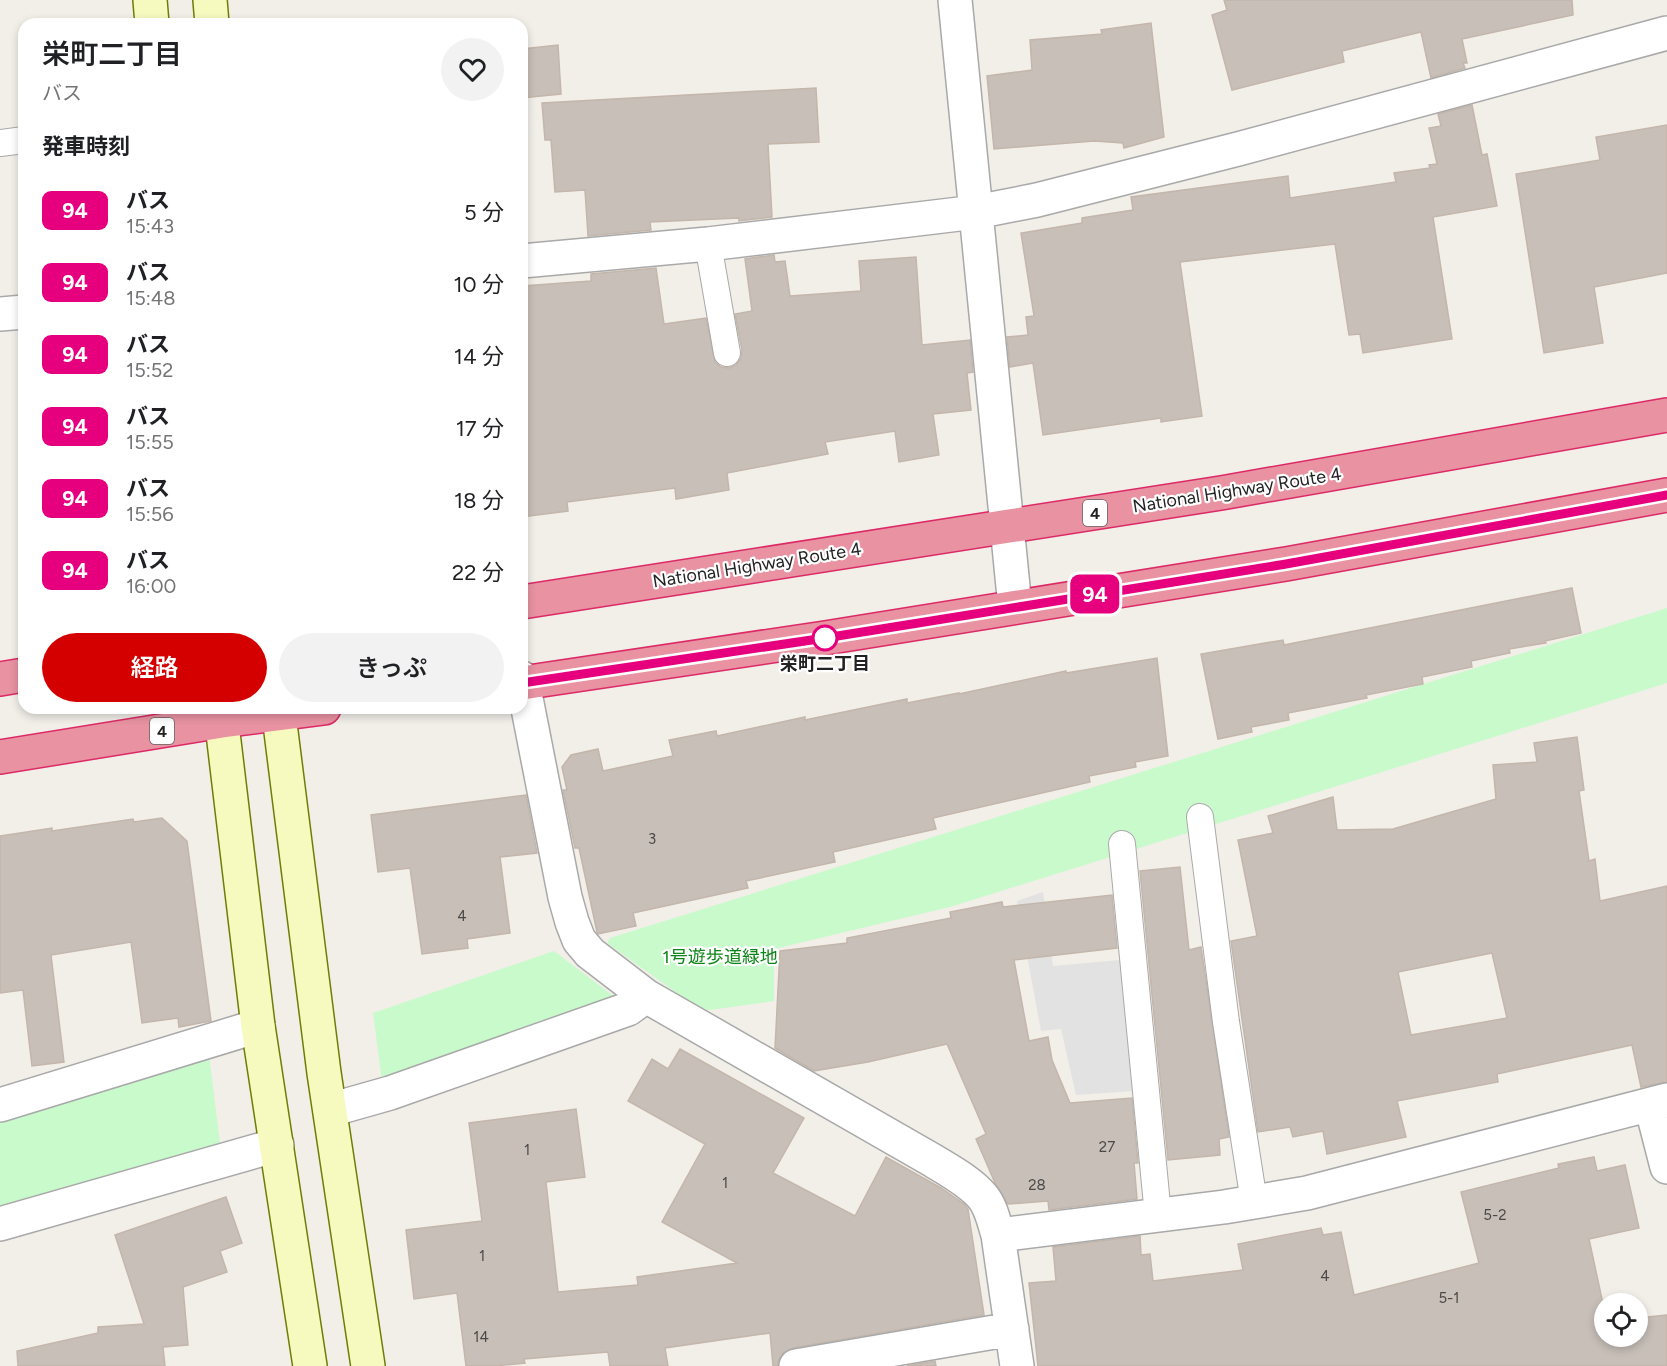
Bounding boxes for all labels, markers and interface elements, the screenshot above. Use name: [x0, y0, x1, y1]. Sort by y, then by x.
text: 栄町二丁目: [42, 37, 182, 71]
button: heart: [441, 38, 504, 101]
text: バス: [42, 81, 82, 105]
text: 発車時刻: [42, 133, 130, 160]
text: バス: [126, 187, 170, 214]
text: 94: [62, 198, 88, 223]
text: 5 分: [464, 199, 504, 226]
text: 15:43: [126, 214, 174, 238]
text: バス: [126, 259, 170, 286]
text: 94: [62, 270, 88, 295]
text: 10 分: [453, 271, 504, 298]
text: 15:48: [126, 286, 176, 310]
text: バス: [126, 331, 170, 358]
text: 94: [62, 342, 88, 367]
text: 14 分: [454, 343, 504, 370]
text: 15:52: [126, 358, 174, 382]
text: バス: [126, 403, 170, 430]
text: 94: [62, 414, 88, 439]
text: 17 分: [456, 415, 504, 442]
text: 15:55: [126, 430, 174, 454]
street label: National Highway Route 4: [1131, 463, 1343, 517]
text: バス: [126, 475, 170, 502]
text: 94: [62, 486, 88, 511]
text: 18 分: [454, 487, 504, 514]
road number: 4: [1083, 500, 1107, 526]
text: 15:56: [126, 502, 174, 526]
street label: National Highway Route 4: [651, 538, 863, 592]
text: バス: [126, 547, 170, 574]
text: 94: [62, 558, 88, 583]
text: 22 分: [452, 559, 504, 586]
text: 16:00: [126, 574, 176, 598]
line badge: 94: [1068, 574, 1122, 614]
text: 94: [1082, 582, 1108, 607]
marker: 栄町二丁目: [812, 625, 838, 651]
button: 経路: [42, 633, 267, 702]
button: きっぷ: [279, 633, 504, 702]
place label: 栄町二丁目: [780, 653, 870, 675]
road number: 4: [150, 718, 174, 744]
house number: 3: [648, 830, 656, 848]
house number: 4: [457, 907, 467, 925]
park label: 1号遊歩道緑地: [662, 946, 778, 968]
house number: 27: [1099, 1138, 1115, 1156]
house number: 1: [524, 1141, 530, 1159]
house number: 1: [722, 1174, 728, 1192]
house number: 28: [1028, 1176, 1046, 1194]
house number: 5-2: [1483, 1206, 1507, 1224]
house number: 1: [479, 1247, 485, 1265]
house number: 4: [1320, 1267, 1330, 1285]
house number: 5-1: [1438, 1289, 1460, 1307]
map controls: [1594, 1293, 1648, 1347]
button: locate: [1594, 1293, 1648, 1347]
house number: 14: [473, 1328, 489, 1346]

